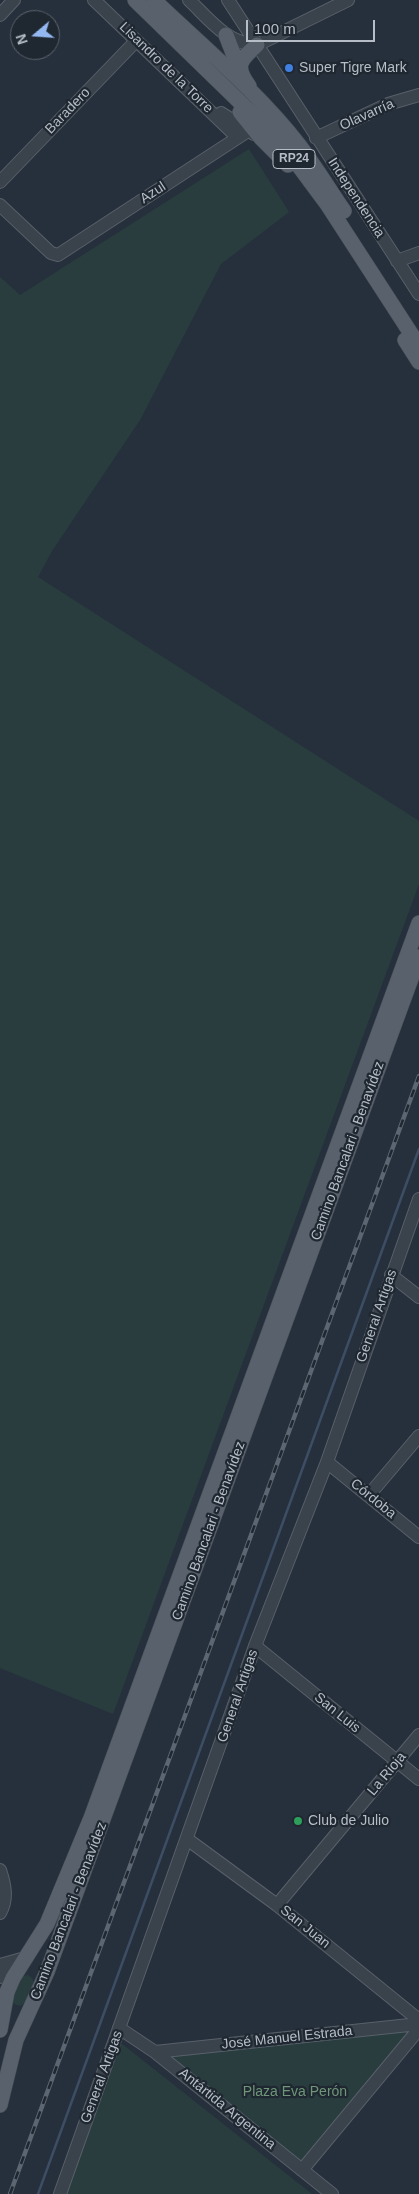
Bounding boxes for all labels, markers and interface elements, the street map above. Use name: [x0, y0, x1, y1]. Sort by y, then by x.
north arrow: [10, 10, 60, 60]
scale bar: [249, 10, 378, 42]
street label: Lisandro de la Torre: [116, 19, 216, 117]
text: 100 m: [254, 20, 296, 37]
text: N: [13, 32, 31, 47]
place label: Super Tigre Mark: [299, 60, 407, 76]
marker: Super Tigre Mark: [283, 62, 295, 74]
street label: Baradero: [42, 84, 94, 138]
street label: Olavarría: [337, 96, 397, 134]
road number: RP24: [273, 150, 315, 168]
street label: Independencia: [324, 155, 388, 241]
street label: Azul: [137, 179, 169, 207]
street label: Camino Bancalari - Benavídez: [308, 1059, 388, 1243]
street label: General Artigas: [353, 1267, 401, 1365]
street label: Camino Bancalari - Benavídez: [169, 1439, 249, 1623]
street label: Córdoba: [347, 1476, 399, 1522]
street label: General Artigas: [214, 1647, 262, 1745]
street label: San Luis: [311, 1689, 363, 1737]
street label: La Rioja: [364, 1749, 410, 1799]
place label: Club de Julio: [308, 1813, 389, 1829]
marker: Club de Julio: [292, 1815, 304, 1827]
street label: Camino Bancalari - Benavídez: [27, 1820, 111, 2002]
street label: San Juan: [277, 1902, 333, 1952]
street label: José Manuel Estrada: [221, 2023, 353, 2053]
street label: General Artigas: [77, 2028, 127, 2126]
street label: Antártida Argentina: [175, 2065, 279, 2153]
park label: Plaza Eva Perón: [243, 2084, 347, 2100]

